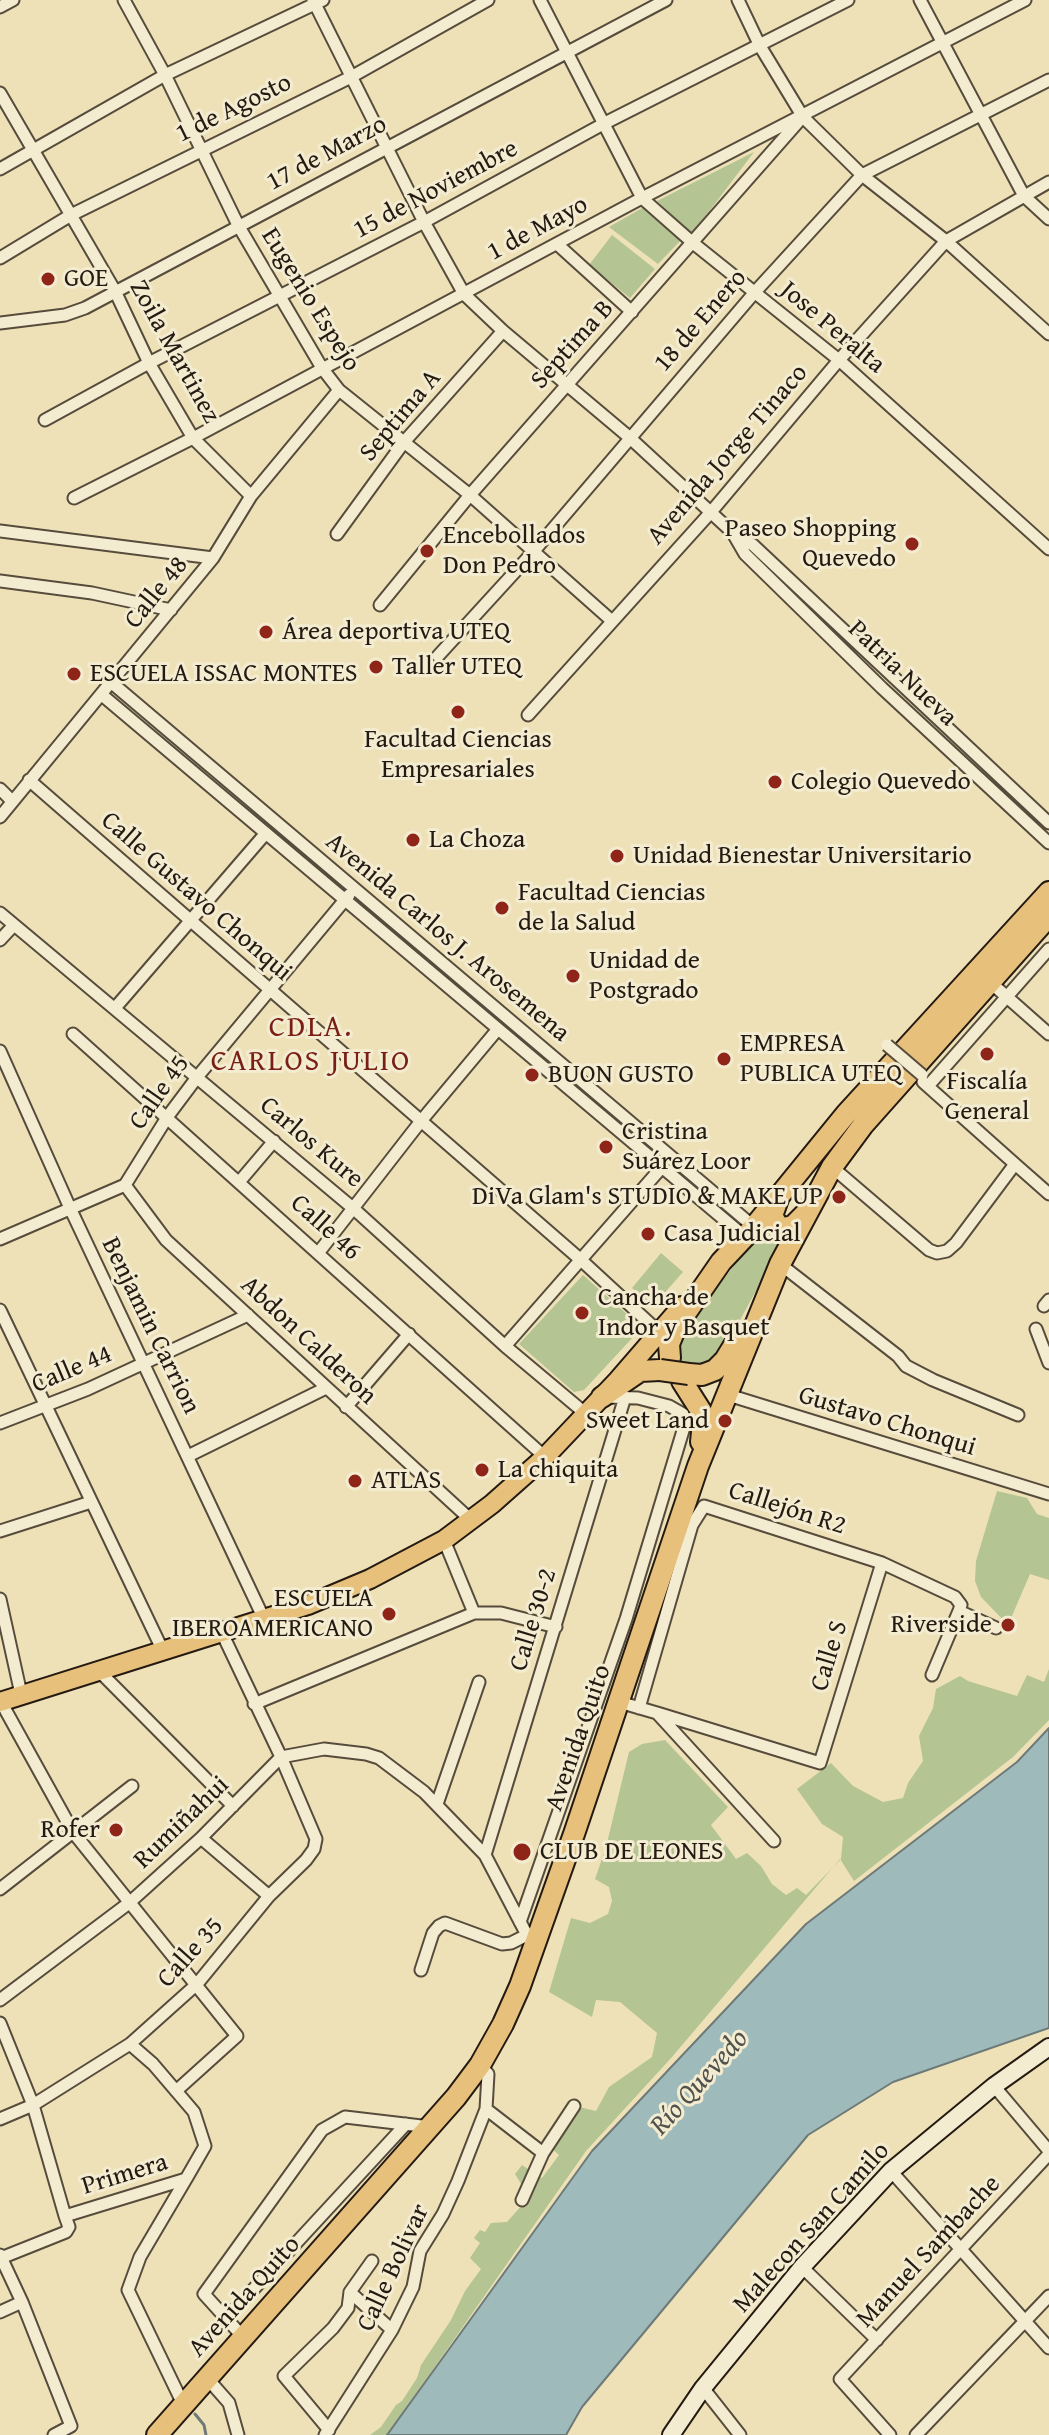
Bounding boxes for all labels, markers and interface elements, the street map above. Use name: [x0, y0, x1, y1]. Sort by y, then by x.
street label: 1 de Agosto: [171, 68, 297, 150]
street label: 17 de Marzo: [262, 109, 392, 199]
street label: 15 de Noviembre: [348, 134, 524, 246]
street label: 1 de Mayo: [482, 190, 594, 268]
street label: Eugenio Espejo: [254, 223, 366, 377]
place label: GOE: [64, 263, 108, 295]
street label: 18 de Enero: [648, 263, 754, 379]
marker: GOE: [39, 270, 57, 288]
street label: Zoila Martinez: [122, 275, 226, 429]
street label: Jose Peralta: [773, 275, 891, 381]
street label: Septima B: [525, 294, 621, 396]
street label: Avenida Jorge Tinaco: [641, 358, 815, 552]
street label: Septima A: [354, 364, 448, 468]
place label: Paseo Shopping Quevedo: [725, 513, 896, 574]
place label: Encebollados Don Pedro: [443, 520, 586, 582]
marker: Paseo Shopping Quevedo: [903, 535, 921, 553]
marker: Encebollados Don Pedro: [418, 542, 436, 560]
street label: Calle 48: [118, 551, 196, 635]
street label: Patria Nueva: [841, 614, 963, 734]
place label: Área deportiva UTEQ: [282, 616, 510, 648]
marker: Área deportiva UTEQ: [257, 623, 275, 641]
place label: Taller UTEQ: [392, 651, 522, 683]
place label: ESCUELA ISSAC MONTES: [90, 658, 358, 690]
marker: Taller UTEQ: [367, 658, 385, 676]
marker: ESCUELA ISSAC MONTES: [65, 665, 83, 683]
marker: Facultad Ciencias Empresariales: [449, 703, 467, 721]
place label: Facultad Ciencias Empresariales: [364, 724, 552, 786]
place label: Colegio Quevedo: [791, 766, 971, 798]
marker: Colegio Quevedo: [766, 773, 784, 791]
street label: Calle Gustavo Chonqui: [94, 806, 298, 988]
place label: La Choza: [429, 824, 525, 856]
street label: Avenida Carlos J. Arosemena: [319, 827, 575, 1049]
marker: La Choza: [404, 831, 422, 849]
place label: Unidad Bienestar Universitario: [633, 840, 972, 872]
marker: Unidad Bienestar Universitario: [608, 847, 626, 865]
place label: Facultad Ciencias de la Salud: [518, 877, 706, 938]
marker: Facultad Ciencias de la Salud: [493, 899, 511, 917]
place label: Unidad de Postgrado: [589, 945, 700, 1006]
marker: Unidad de Postgrado: [564, 967, 582, 985]
district label: CDLA. CARLOS JULIO: [211, 1010, 411, 1080]
place label: EMPRESA PUBLICA UTEQ: [740, 1028, 902, 1090]
marker: Fiscalía General: [978, 1045, 996, 1063]
street label: Calle 45: [123, 1050, 197, 1136]
marker: EMPRESA PUBLICA UTEQ: [715, 1050, 733, 1068]
place label: BUON GUSTO: [548, 1059, 694, 1091]
marker: BUON GUSTO: [523, 1066, 541, 1084]
place label: Fiscalía General: [945, 1066, 1029, 1128]
street label: Carlos Kure: [253, 1091, 369, 1195]
place label: Cristina Suárez Loor: [622, 1116, 751, 1178]
marker: Cristina Suárez Loor: [597, 1138, 615, 1156]
place label: DiVa Glam's STUDIO & MAKE UP: [472, 1181, 823, 1213]
street label: Calle 46: [283, 1188, 367, 1268]
marker: DiVa Glam's STUDIO & MAKE UP: [830, 1188, 848, 1206]
place label: Casa Judicial: [664, 1218, 801, 1250]
marker: Casa Judicial: [639, 1225, 657, 1243]
street label: Benjamin Carrion: [94, 1233, 206, 1419]
street label: Abdon Calderon: [233, 1270, 383, 1412]
place label: Cancha de Indor y Basquet: [598, 1282, 769, 1344]
marker: Cancha de Indor y Basquet: [573, 1304, 591, 1322]
street label: Calle 44: [27, 1339, 117, 1401]
street label: Gustavo Chonqui: [795, 1380, 979, 1464]
place label: Sweet Land: [586, 1405, 709, 1437]
marker: Sweet Land: [716, 1412, 734, 1430]
place label: La chiquita: [498, 1454, 618, 1486]
marker: La chiquita: [473, 1461, 491, 1479]
place label: ATLAS: [371, 1465, 441, 1497]
marker: ATLAS: [346, 1472, 364, 1490]
street label: Callejón R2: [725, 1475, 849, 1543]
street label: Calle 30-2: [504, 1565, 564, 1675]
place label: ESCUELA IBEROAMERICANO: [172, 1583, 373, 1644]
marker: ESCUELA IBEROAMERICANO: [380, 1605, 398, 1623]
place label: Riverside: [891, 1609, 992, 1641]
marker: Riverside: [999, 1616, 1017, 1634]
street label: Calle S: [805, 1617, 855, 1695]
street label: Avenida Quito: [539, 1661, 619, 1815]
street label: Rumiñahui: [128, 1770, 236, 1876]
place label: Rofer: [41, 1814, 100, 1846]
marker: Rofer: [107, 1821, 125, 1839]
place label: CLUB DE LEONES: [540, 1836, 724, 1868]
marker: CLUB DE LEONES: [511, 1841, 533, 1863]
street label: Calle 35: [151, 1911, 231, 1995]
water label: Río Quevedo: [644, 2023, 756, 2143]
street label: Malecon San Camilo: [727, 2136, 897, 2320]
street label: Primera: [78, 2147, 172, 2203]
street label: Manuel Sambache: [850, 2169, 1008, 2335]
street label: Calle Bolivar: [351, 2199, 437, 2337]
street label: Avenida Quito: [182, 2230, 308, 2364]

